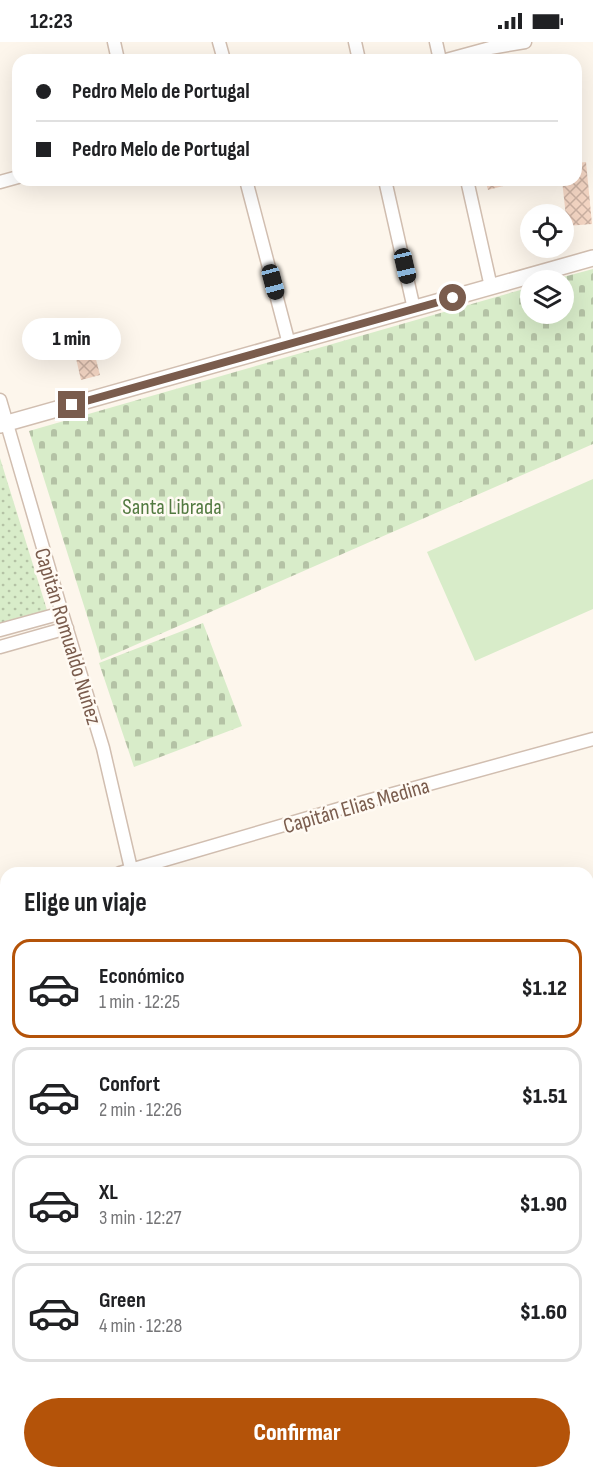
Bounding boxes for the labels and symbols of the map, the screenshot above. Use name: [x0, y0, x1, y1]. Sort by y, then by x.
car: [392, 246, 418, 286]
car: [260, 262, 286, 302]
route start: [439, 284, 466, 311]
callout: 1 min: [22, 318, 122, 360]
route end: [58, 391, 85, 418]
park label: Santa Librada: [122, 494, 222, 521]
street label: Capitán Romualdo Nuñez: [28, 545, 107, 728]
street label: Capitán Elias Medina: [280, 773, 433, 840]

